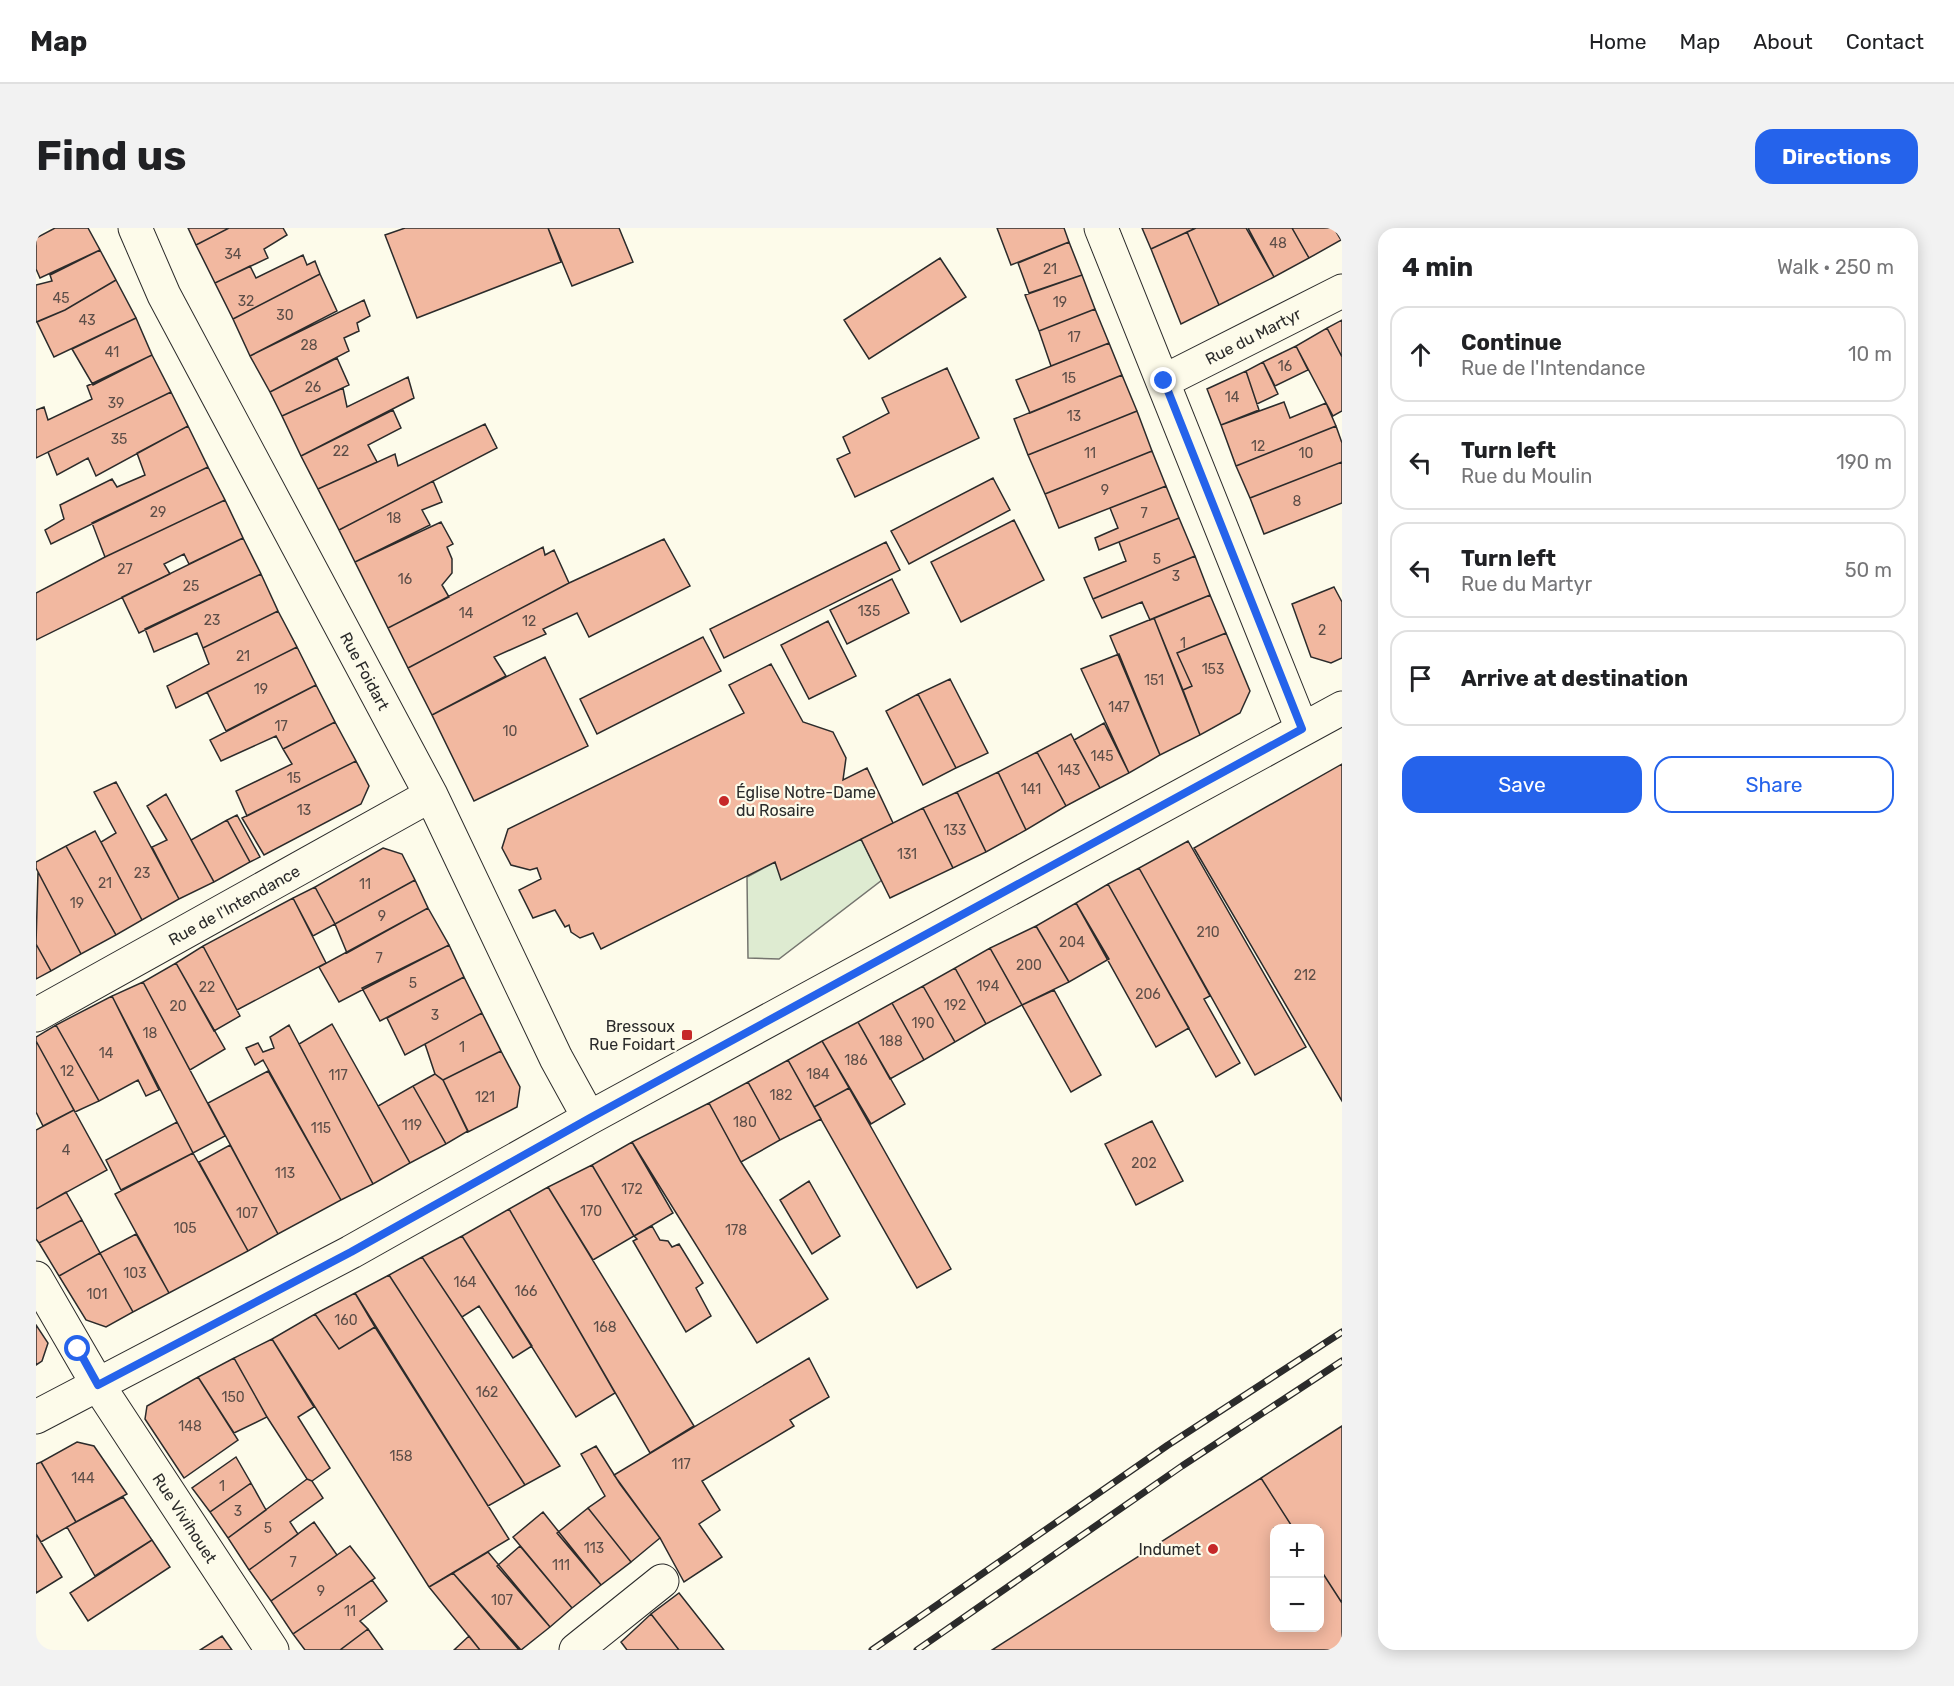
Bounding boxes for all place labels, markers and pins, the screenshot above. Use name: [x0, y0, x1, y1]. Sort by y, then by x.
place label: Église Notre-Dame du Rosaire: [736, 783, 876, 820]
marker: Église Notre-Dame du Rosaire: [717, 794, 731, 808]
place label: Bressoux Rue Foidart: [589, 1017, 675, 1054]
marker: Bressoux Rue Foidart: [680, 1028, 694, 1042]
place label: Indumet: [1138, 1540, 1201, 1559]
marker: Indumet: [1206, 1542, 1220, 1556]

